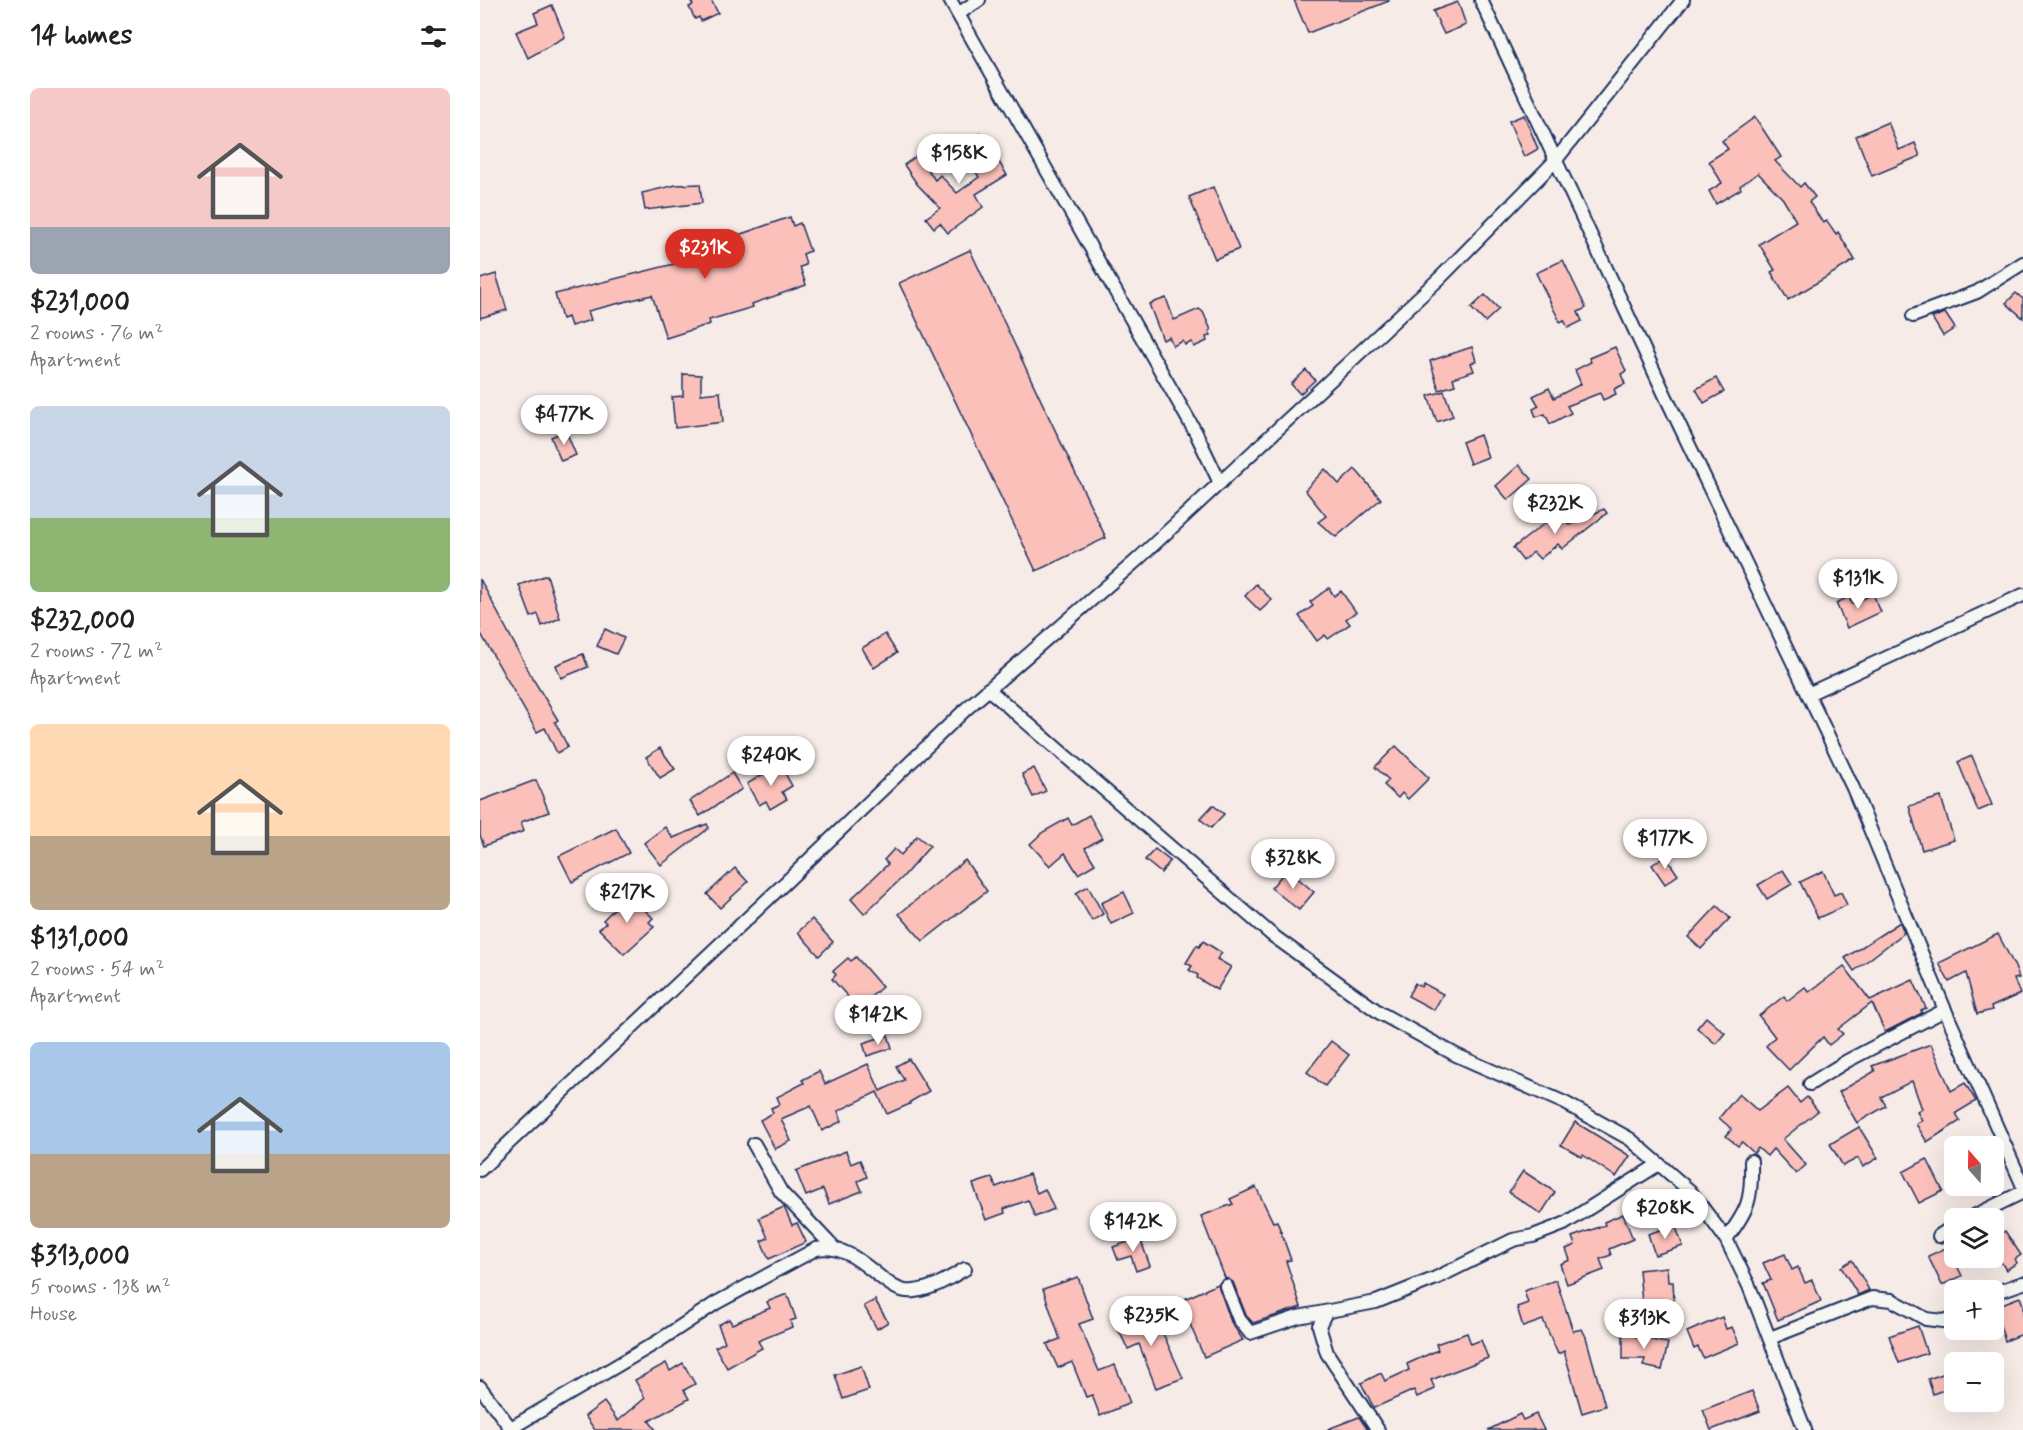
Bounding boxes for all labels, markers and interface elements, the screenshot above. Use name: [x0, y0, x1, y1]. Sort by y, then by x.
text: 14 homes: [30, 19, 132, 53]
icon: filters: [417, 20, 450, 53]
icon: home: [186, 127, 294, 235]
pin: $158K: [917, 134, 1001, 185]
text: $158K: [931, 140, 987, 167]
pin: $231K: [663, 229, 747, 280]
text: $231K: [679, 235, 731, 262]
text: $231,000: [30, 286, 130, 320]
text: 2 rooms · 76 m²: [30, 320, 163, 347]
text: Apartment: [30, 347, 121, 374]
pin: $477K: [522, 395, 606, 446]
text: $477K: [535, 401, 593, 428]
icon: home: [186, 445, 294, 553]
pin: $232K: [1513, 484, 1597, 535]
text: $232K: [1527, 490, 1583, 517]
pin: $131K: [1816, 559, 1900, 610]
text: $131K: [1832, 565, 1884, 592]
text: $232,000: [30, 604, 135, 638]
text: 2 rooms · 72 m²: [30, 638, 163, 665]
text: Apartment: [30, 665, 121, 692]
pin: $240K: [729, 736, 813, 787]
text: $240K: [741, 742, 801, 769]
icon: home: [186, 763, 294, 871]
pin: $177K: [1623, 819, 1707, 870]
text: $177K: [1637, 825, 1693, 852]
pin: $328K: [1251, 839, 1335, 890]
text: $328K: [1265, 845, 1321, 872]
pin: $217K: [585, 873, 669, 924]
text: $217K: [599, 879, 655, 906]
text: $131,000: [30, 922, 129, 956]
text: 2 rooms · 54 m²: [30, 956, 164, 983]
text: Apartment: [30, 983, 121, 1010]
pin: $142K: [836, 995, 920, 1046]
text: $142K: [849, 1001, 907, 1028]
icon: home: [186, 1081, 294, 1189]
north arrow: [1944, 1136, 2004, 1196]
map controls: [1944, 1136, 2004, 1412]
pin: $208K: [1623, 1189, 1707, 1240]
text: $208K: [1636, 1195, 1694, 1222]
pin: $142K: [1091, 1202, 1175, 1253]
text: $142K: [1104, 1208, 1162, 1235]
button: layers: [1944, 1208, 2004, 1268]
text: $313,000: [30, 1240, 130, 1274]
text: 5 rooms · 138 m²: [30, 1274, 171, 1301]
button: +: [1944, 1280, 2004, 1340]
pin: $235K: [1109, 1296, 1193, 1347]
pin: $313K: [1602, 1299, 1686, 1350]
text: House: [30, 1301, 77, 1328]
text: $235K: [1123, 1302, 1179, 1329]
text: $313K: [1618, 1305, 1670, 1332]
button: −: [1944, 1352, 2004, 1412]

